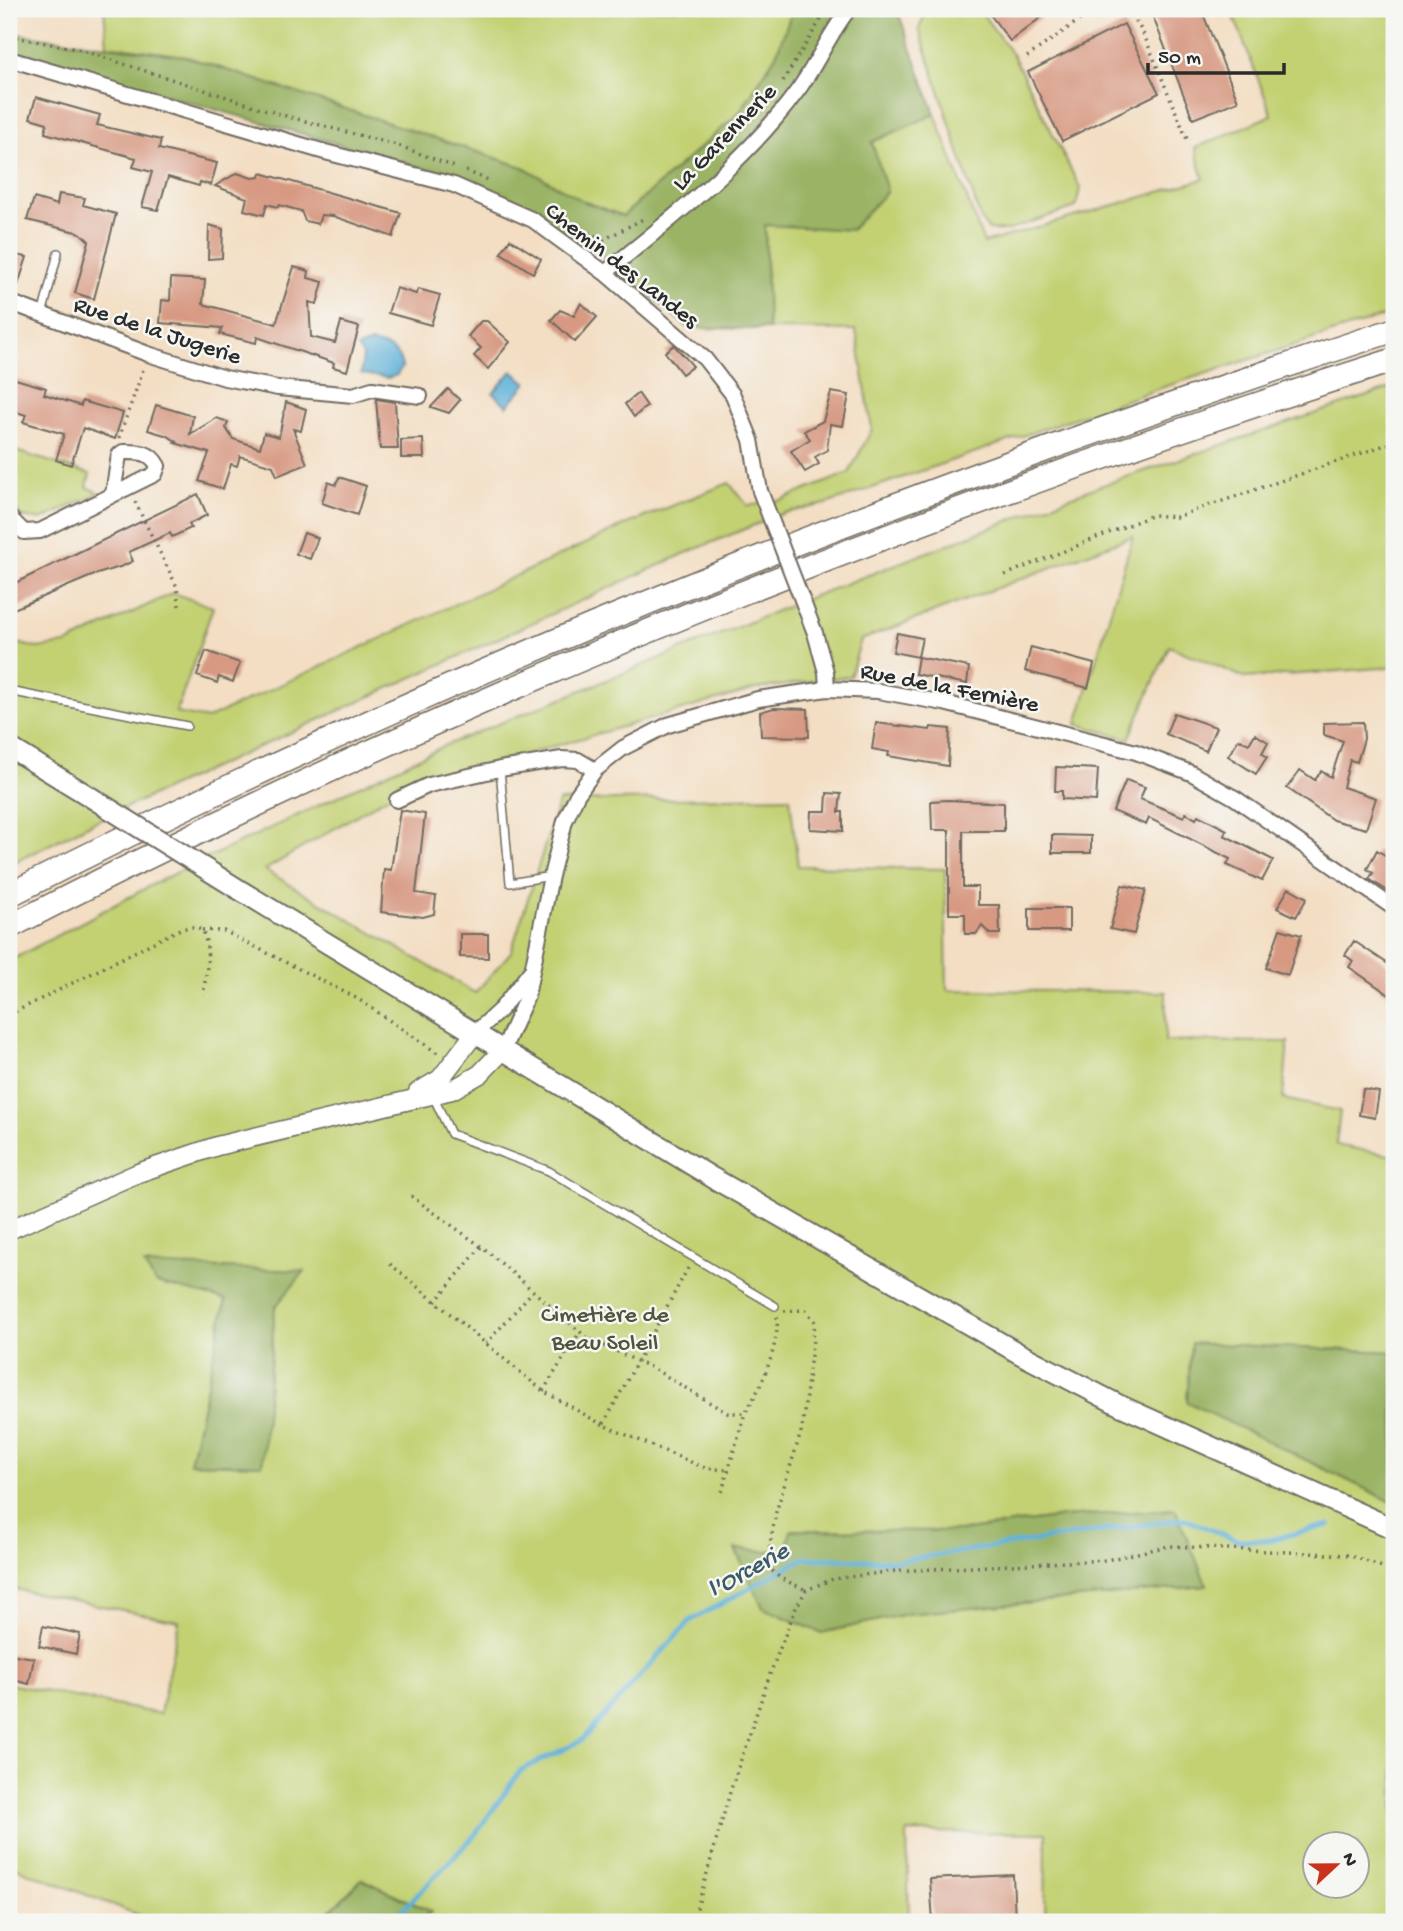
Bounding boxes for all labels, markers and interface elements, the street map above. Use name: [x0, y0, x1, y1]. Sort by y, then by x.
scale bar: [1148, 32, 1284, 76]
text: 50 m: [1158, 47, 1201, 72]
street label: La Garennerie: [667, 78, 784, 198]
street label: Chemin des Landes: [538, 198, 705, 337]
street label: Rue de la Jugerie: [69, 292, 245, 373]
street label: Rue de la Fernière: [858, 658, 1042, 721]
park label: Cimetière de Beau Soleil: [541, 1302, 670, 1359]
water label: l'Orcerie: [703, 1536, 796, 1607]
north arrow: [1302, 1829, 1372, 1899]
text: N: [1336, 1850, 1362, 1870]

